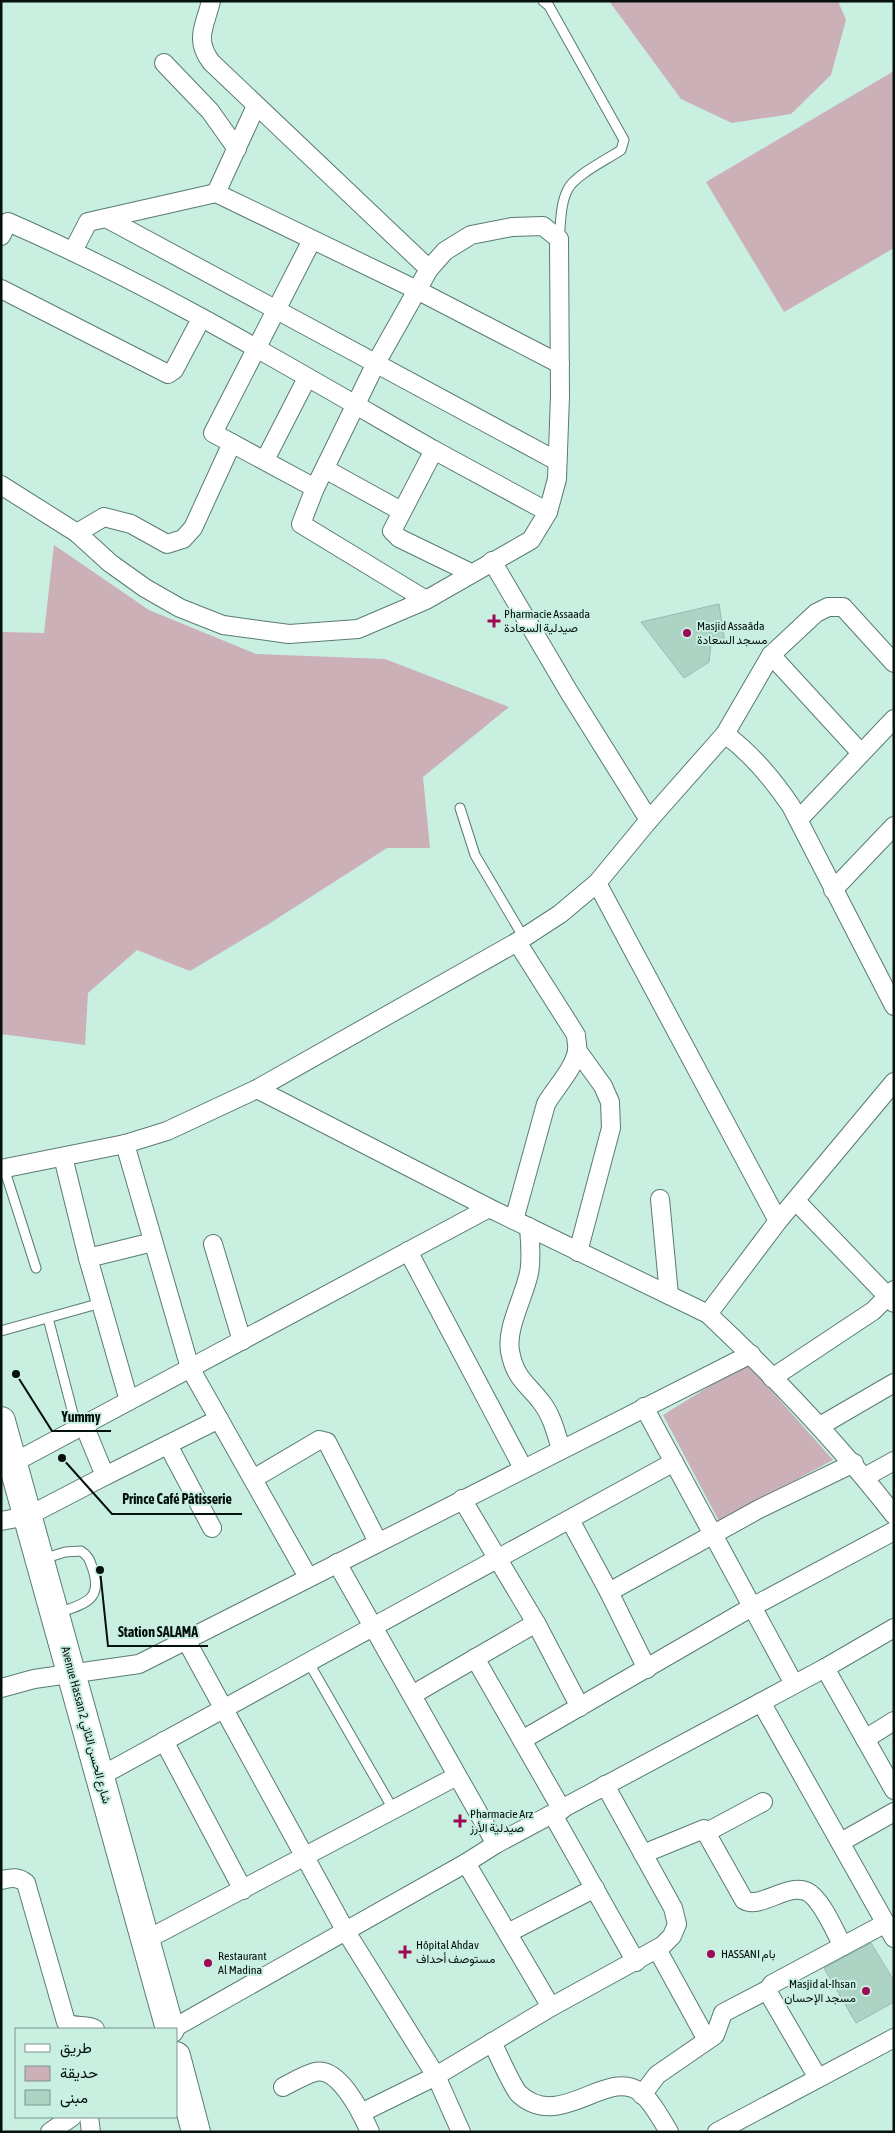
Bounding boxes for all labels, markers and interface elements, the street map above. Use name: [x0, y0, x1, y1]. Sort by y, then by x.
place label: Pharmacie Assaada صيدلية السعادة: [504, 607, 590, 635]
marker: Pharmacie Assaada صيدلية السعادة: [488, 615, 500, 627]
place label: Masjid Assaâda مسجد السعادة: [697, 619, 767, 647]
marker: Masjid Assaâda مسجد السعادة: [681, 627, 693, 639]
callout: Yummy: [52, 1402, 111, 1431]
text: Yummy: [61, 1409, 101, 1425]
callout: Prince Café Pâtisserie: [112, 1485, 242, 1514]
text: Prince Café Pâtisserie: [122, 1491, 232, 1507]
callout: Station SALAMA: [108, 1617, 208, 1646]
text: Station SALAMA: [118, 1624, 198, 1640]
street label: Avenue Hassan 2 شارع الحسن الثاني: [55, 1645, 114, 1806]
place label: Pharmacie Arz صيدلية الأرز: [469, 1807, 534, 1836]
marker: Pharmacie Arz صيدلية الأرز: [454, 1815, 466, 1827]
place label: Hôpital Ahdav مستوصف أحداف: [416, 1938, 495, 1967]
marker: Hôpital Ahdav مستوصف أحداف: [398, 1945, 412, 1959]
place label: HASSANI بام: [721, 1947, 775, 1962]
marker: HASSANI بام: [705, 1948, 717, 1960]
place label: Restaurant Al Madina: [218, 1949, 267, 1977]
marker: Restaurant Al Madina: [202, 1957, 214, 1969]
place label: Masjid al-Ihsan مسجد الإحسان: [784, 1977, 856, 2006]
marker: Masjid al-Ihsan مسجد الإحسان: [860, 1985, 872, 1997]
legend: [15, 2028, 178, 2118]
text: طريق: [60, 2039, 92, 2058]
text: حديقة: [60, 2064, 98, 2082]
text: مبنى: [60, 2089, 88, 2108]

